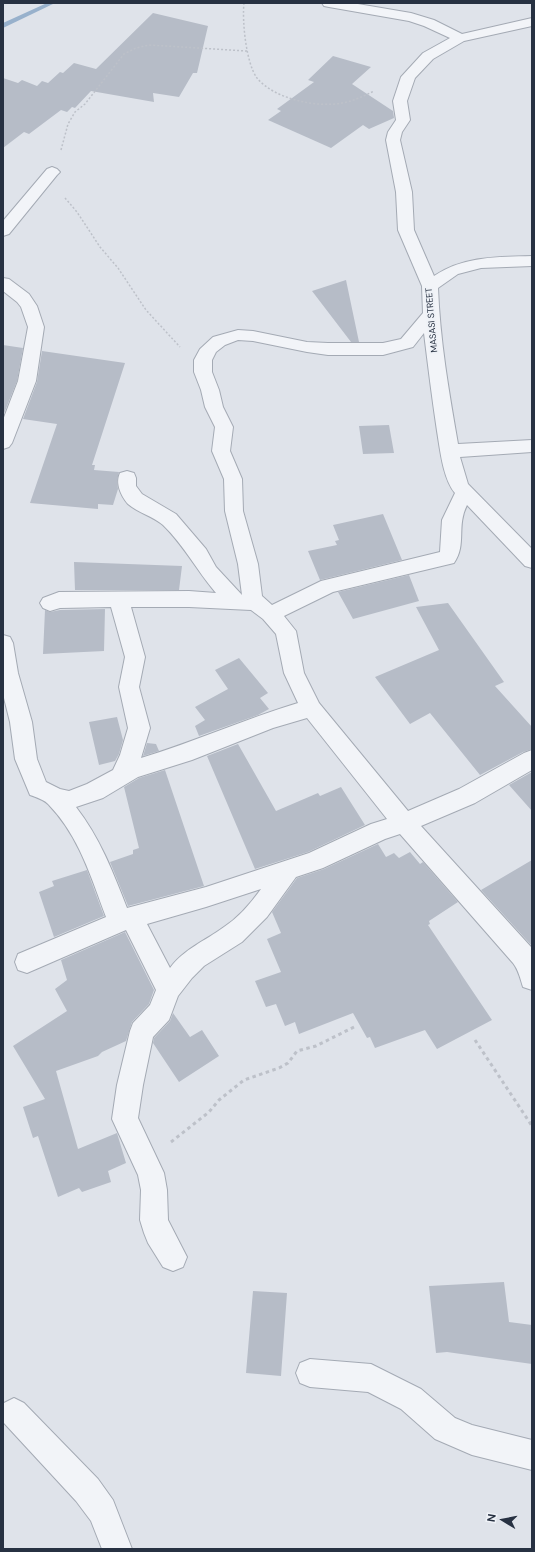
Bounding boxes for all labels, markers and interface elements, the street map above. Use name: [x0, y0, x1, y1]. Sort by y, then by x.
street label: MASASI STREET: [424, 287, 440, 353]
north arrow: [483, 1500, 523, 1540]
text: N: [484, 1513, 499, 1523]

